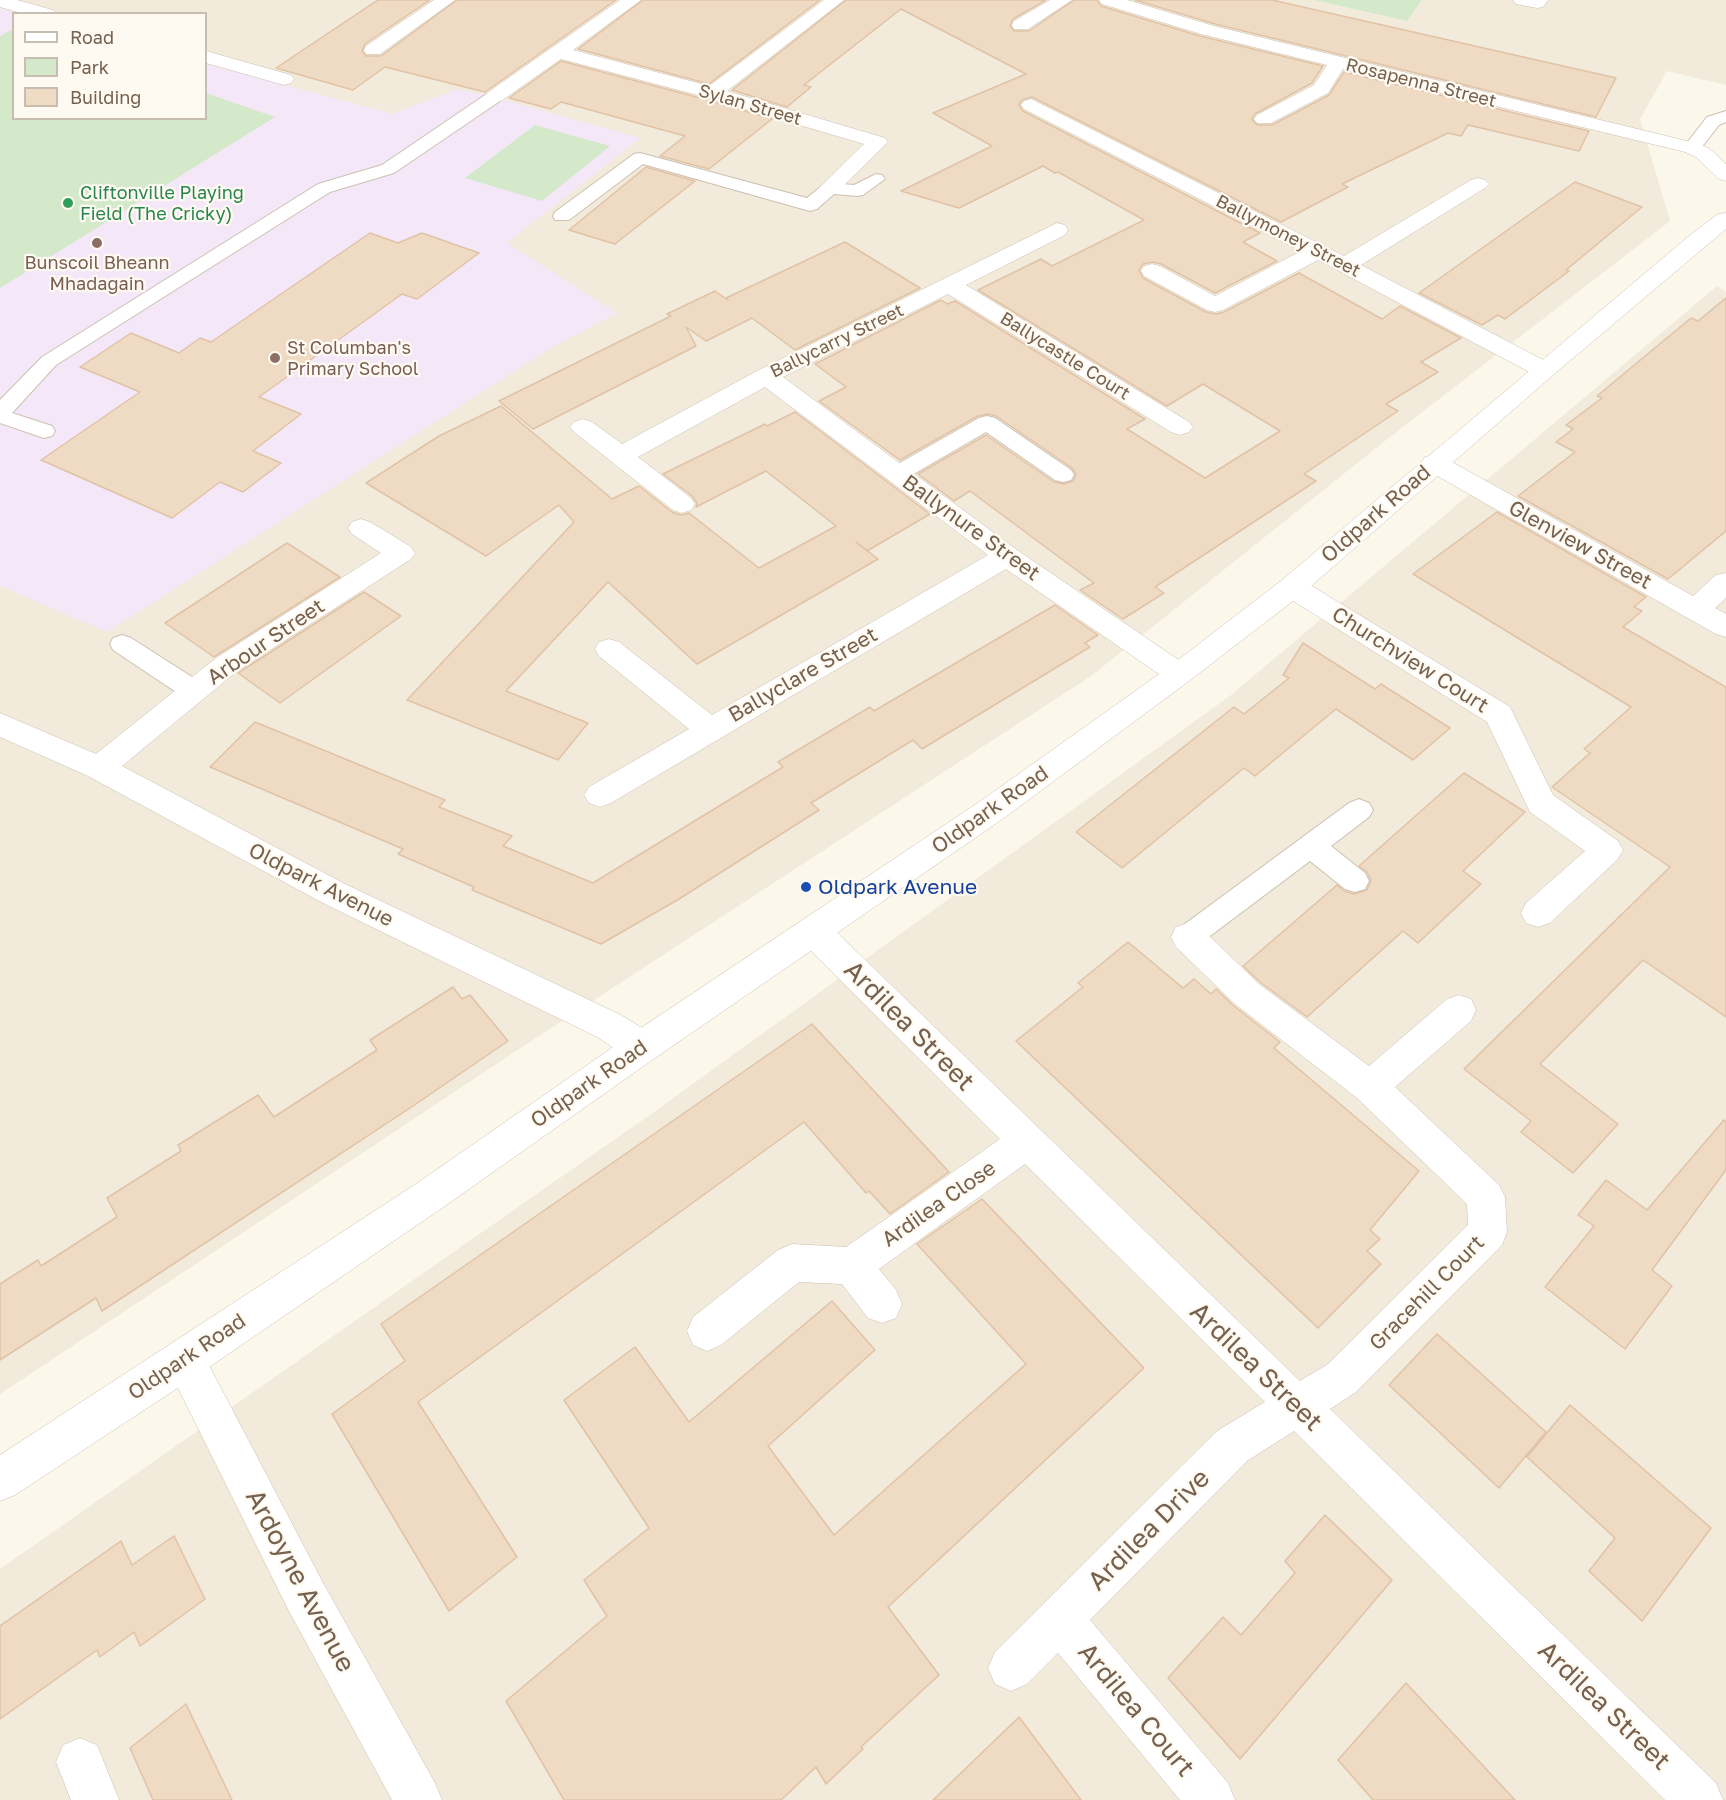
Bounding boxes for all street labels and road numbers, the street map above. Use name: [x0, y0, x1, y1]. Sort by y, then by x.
street label: Rosapenna Street: [1344, 54, 1498, 112]
street label: Sylan Street: [696, 80, 804, 130]
street label: Ballymoney Street: [1212, 190, 1364, 282]
street label: Ballycarry Street: [767, 299, 907, 383]
street label: Ballycastle Court: [996, 307, 1134, 405]
street label: Oldpark Road: [1316, 460, 1436, 568]
street label: Ballynure Street: [897, 470, 1045, 586]
street label: Glenview Street: [1504, 495, 1656, 595]
street label: Arbour Street: [203, 594, 329, 690]
street label: Churchview Court: [1327, 602, 1493, 718]
street label: Ballyclare Street: [724, 622, 882, 728]
street label: Oldpark Road: [927, 761, 1053, 859]
street label: Oldpark Avenue: [244, 838, 398, 932]
street label: Ardilea Street: [837, 954, 981, 1098]
street label: Oldpark Road: [526, 1035, 652, 1133]
street label: Ardilea Close: [877, 1156, 1001, 1252]
street label: Gracehill Court: [1364, 1230, 1490, 1356]
street label: Ardilea Street: [1183, 1296, 1329, 1438]
street label: Oldpark Road: [123, 1308, 251, 1406]
street label: Ardilea Drive: [1082, 1463, 1216, 1597]
street label: Ardoyne Avenue: [239, 1484, 361, 1678]
street label: Ardilea Street: [1531, 1635, 1677, 1777]
street label: Ardilea Court: [1071, 1637, 1201, 1783]

